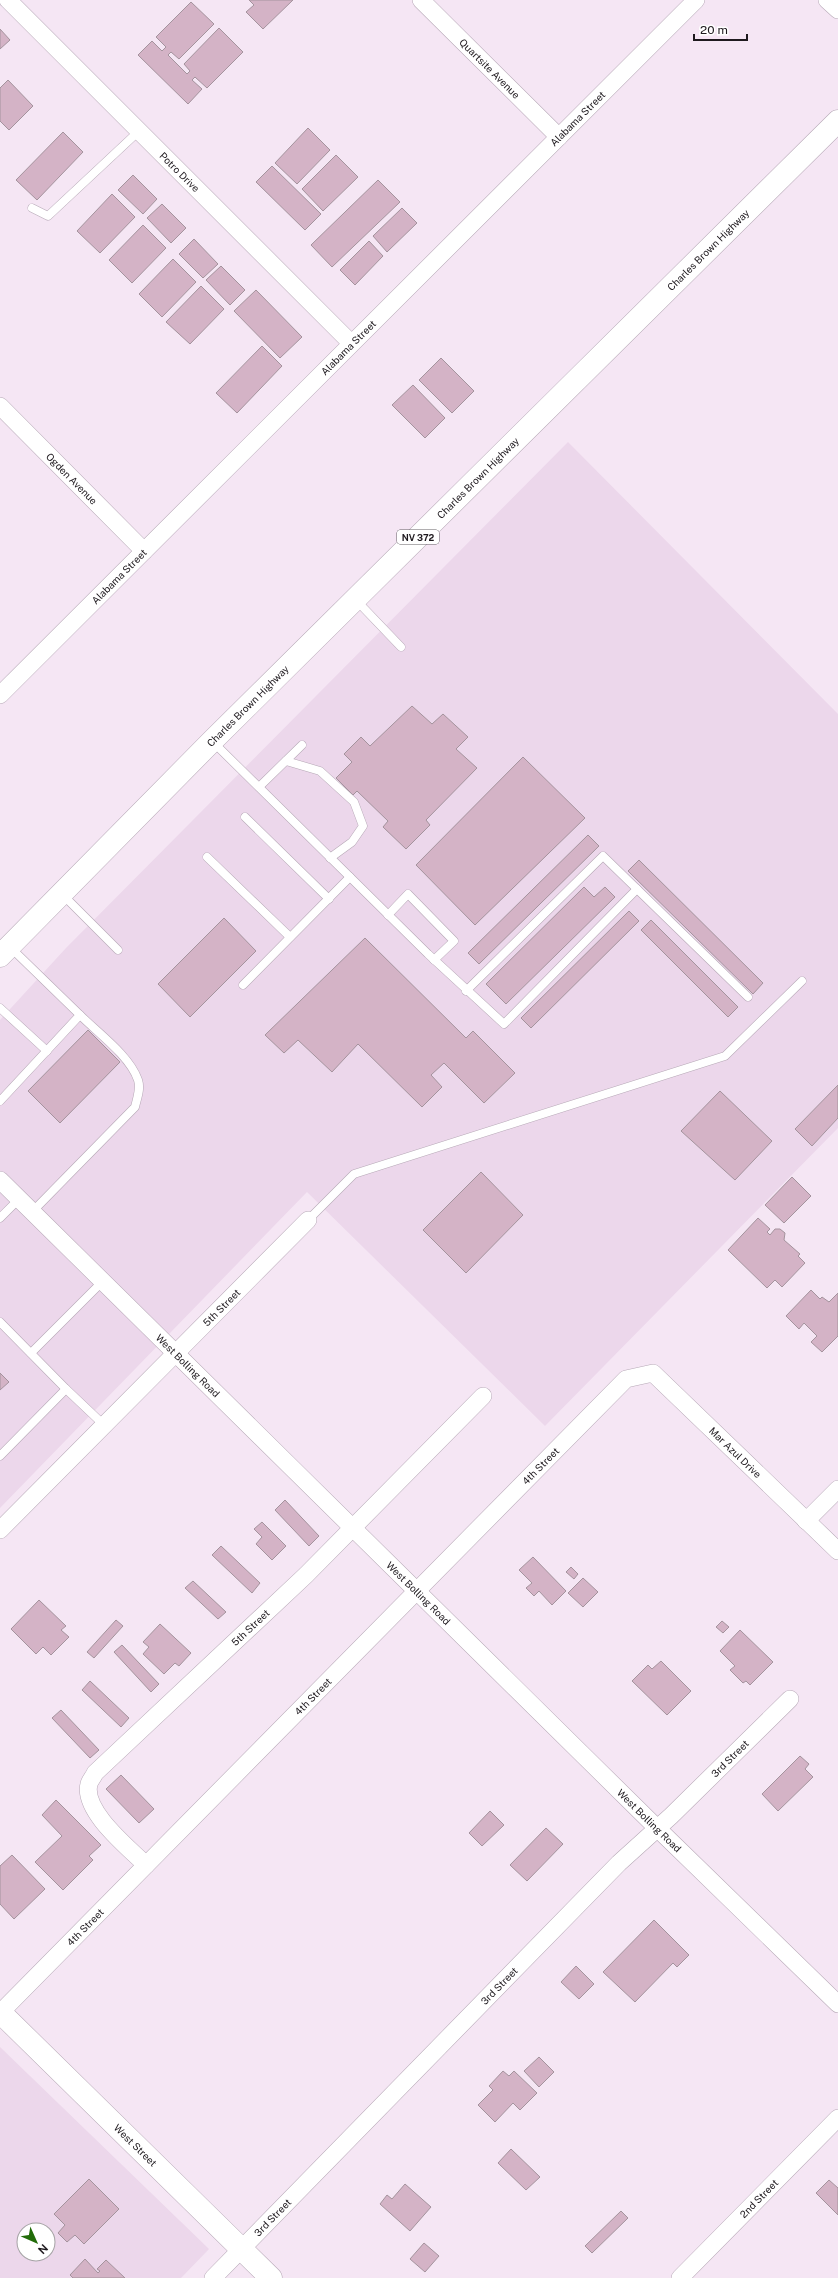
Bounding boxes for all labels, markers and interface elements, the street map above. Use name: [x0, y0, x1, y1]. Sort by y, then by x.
scale bar: [694, 16, 747, 42]
text: 20 m: [700, 23, 728, 37]
street label: Quartsite Avenue: [457, 36, 523, 101]
street label: Alabama Street: [547, 88, 608, 148]
street label: Potro Drive: [157, 149, 202, 194]
street label: Charles Brown Highway: [664, 206, 752, 293]
street label: Alabama Street: [318, 317, 378, 377]
street label: Charles Brown Highway: [434, 434, 522, 521]
street label: Ogden Avenue: [44, 450, 100, 507]
road number: NV 372: [397, 530, 439, 544]
street label: Alabama Street: [89, 546, 149, 606]
street label: Charles Brown Highway: [204, 662, 292, 749]
street label: 5th Street: [200, 1286, 242, 1328]
street label: West Bolling Road: [153, 1331, 222, 1400]
street label: Mar Azul Drive: [707, 1424, 764, 1480]
street label: 4th Street: [519, 1445, 561, 1487]
street label: West Bolling Road: [384, 1559, 453, 1627]
street label: 5th Street: [229, 1607, 272, 1648]
street label: 4th Street: [292, 1675, 334, 1718]
street label: 3rd Street: [708, 1737, 751, 1779]
street label: West Bolling Road: [615, 1786, 684, 1854]
street label: 4th Street: [64, 1906, 106, 1948]
street label: 3rd Street: [478, 1964, 520, 2007]
street label: West Street: [112, 2121, 160, 2169]
street label: 2nd Street: [737, 2176, 780, 2220]
street label: 3rd Street: [251, 2196, 294, 2239]
north arrow: [16, 2222, 56, 2262]
text: N: [36, 2242, 50, 2256]

